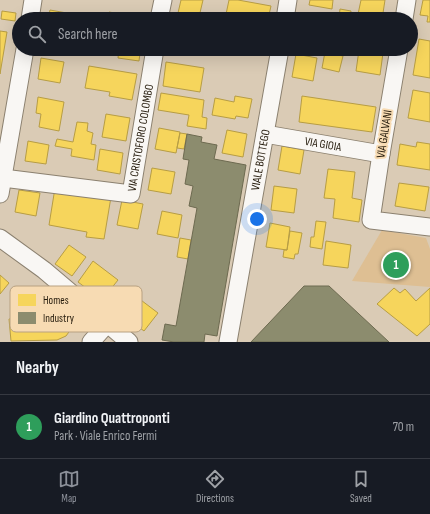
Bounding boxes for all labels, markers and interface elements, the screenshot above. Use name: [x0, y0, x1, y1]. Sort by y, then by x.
search box: [12, 12, 418, 56]
icon: search: [26, 23, 48, 45]
text: Search here: [58, 25, 118, 44]
street label: VIA CRISTOFORO COLOMBO: [125, 83, 157, 193]
street label: VIA GALVANI: [373, 109, 396, 159]
street label: VIALE BOTTEGO: [248, 128, 274, 192]
street label: VIA GIOIA: [304, 134, 343, 155]
your location: [247, 209, 267, 229]
pin: 1: [383, 250, 409, 280]
legend: [10, 286, 142, 332]
text: Homes: [43, 294, 69, 307]
text: Industry: [43, 312, 75, 325]
text: Nearby: [16, 358, 59, 378]
text: Giardino Quattroponti: [54, 409, 170, 428]
text: 1: [26, 419, 32, 435]
text: 70 m: [393, 419, 414, 435]
text: Park · Viale Enrico Fermi: [54, 428, 157, 444]
tab: Map: [58, 468, 80, 505]
tab: Directions: [196, 468, 234, 505]
tab: Saved: [350, 468, 372, 505]

